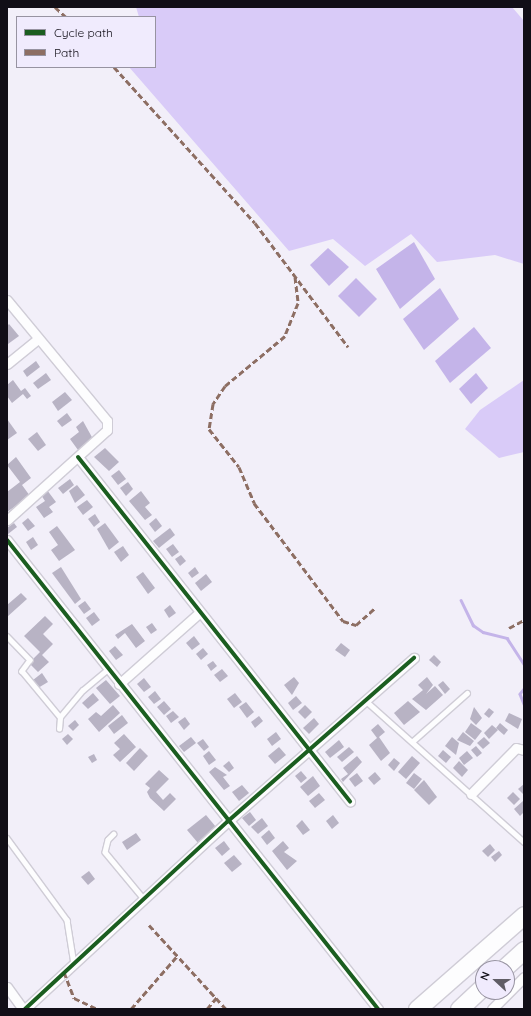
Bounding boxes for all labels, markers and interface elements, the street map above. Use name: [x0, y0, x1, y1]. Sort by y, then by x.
legend: [16, 16, 156, 68]
text: Cycle path: [54, 25, 113, 40]
text: Path: [54, 45, 79, 60]
north arrow: [475, 960, 515, 1000]
text: N: [477, 970, 493, 982]

